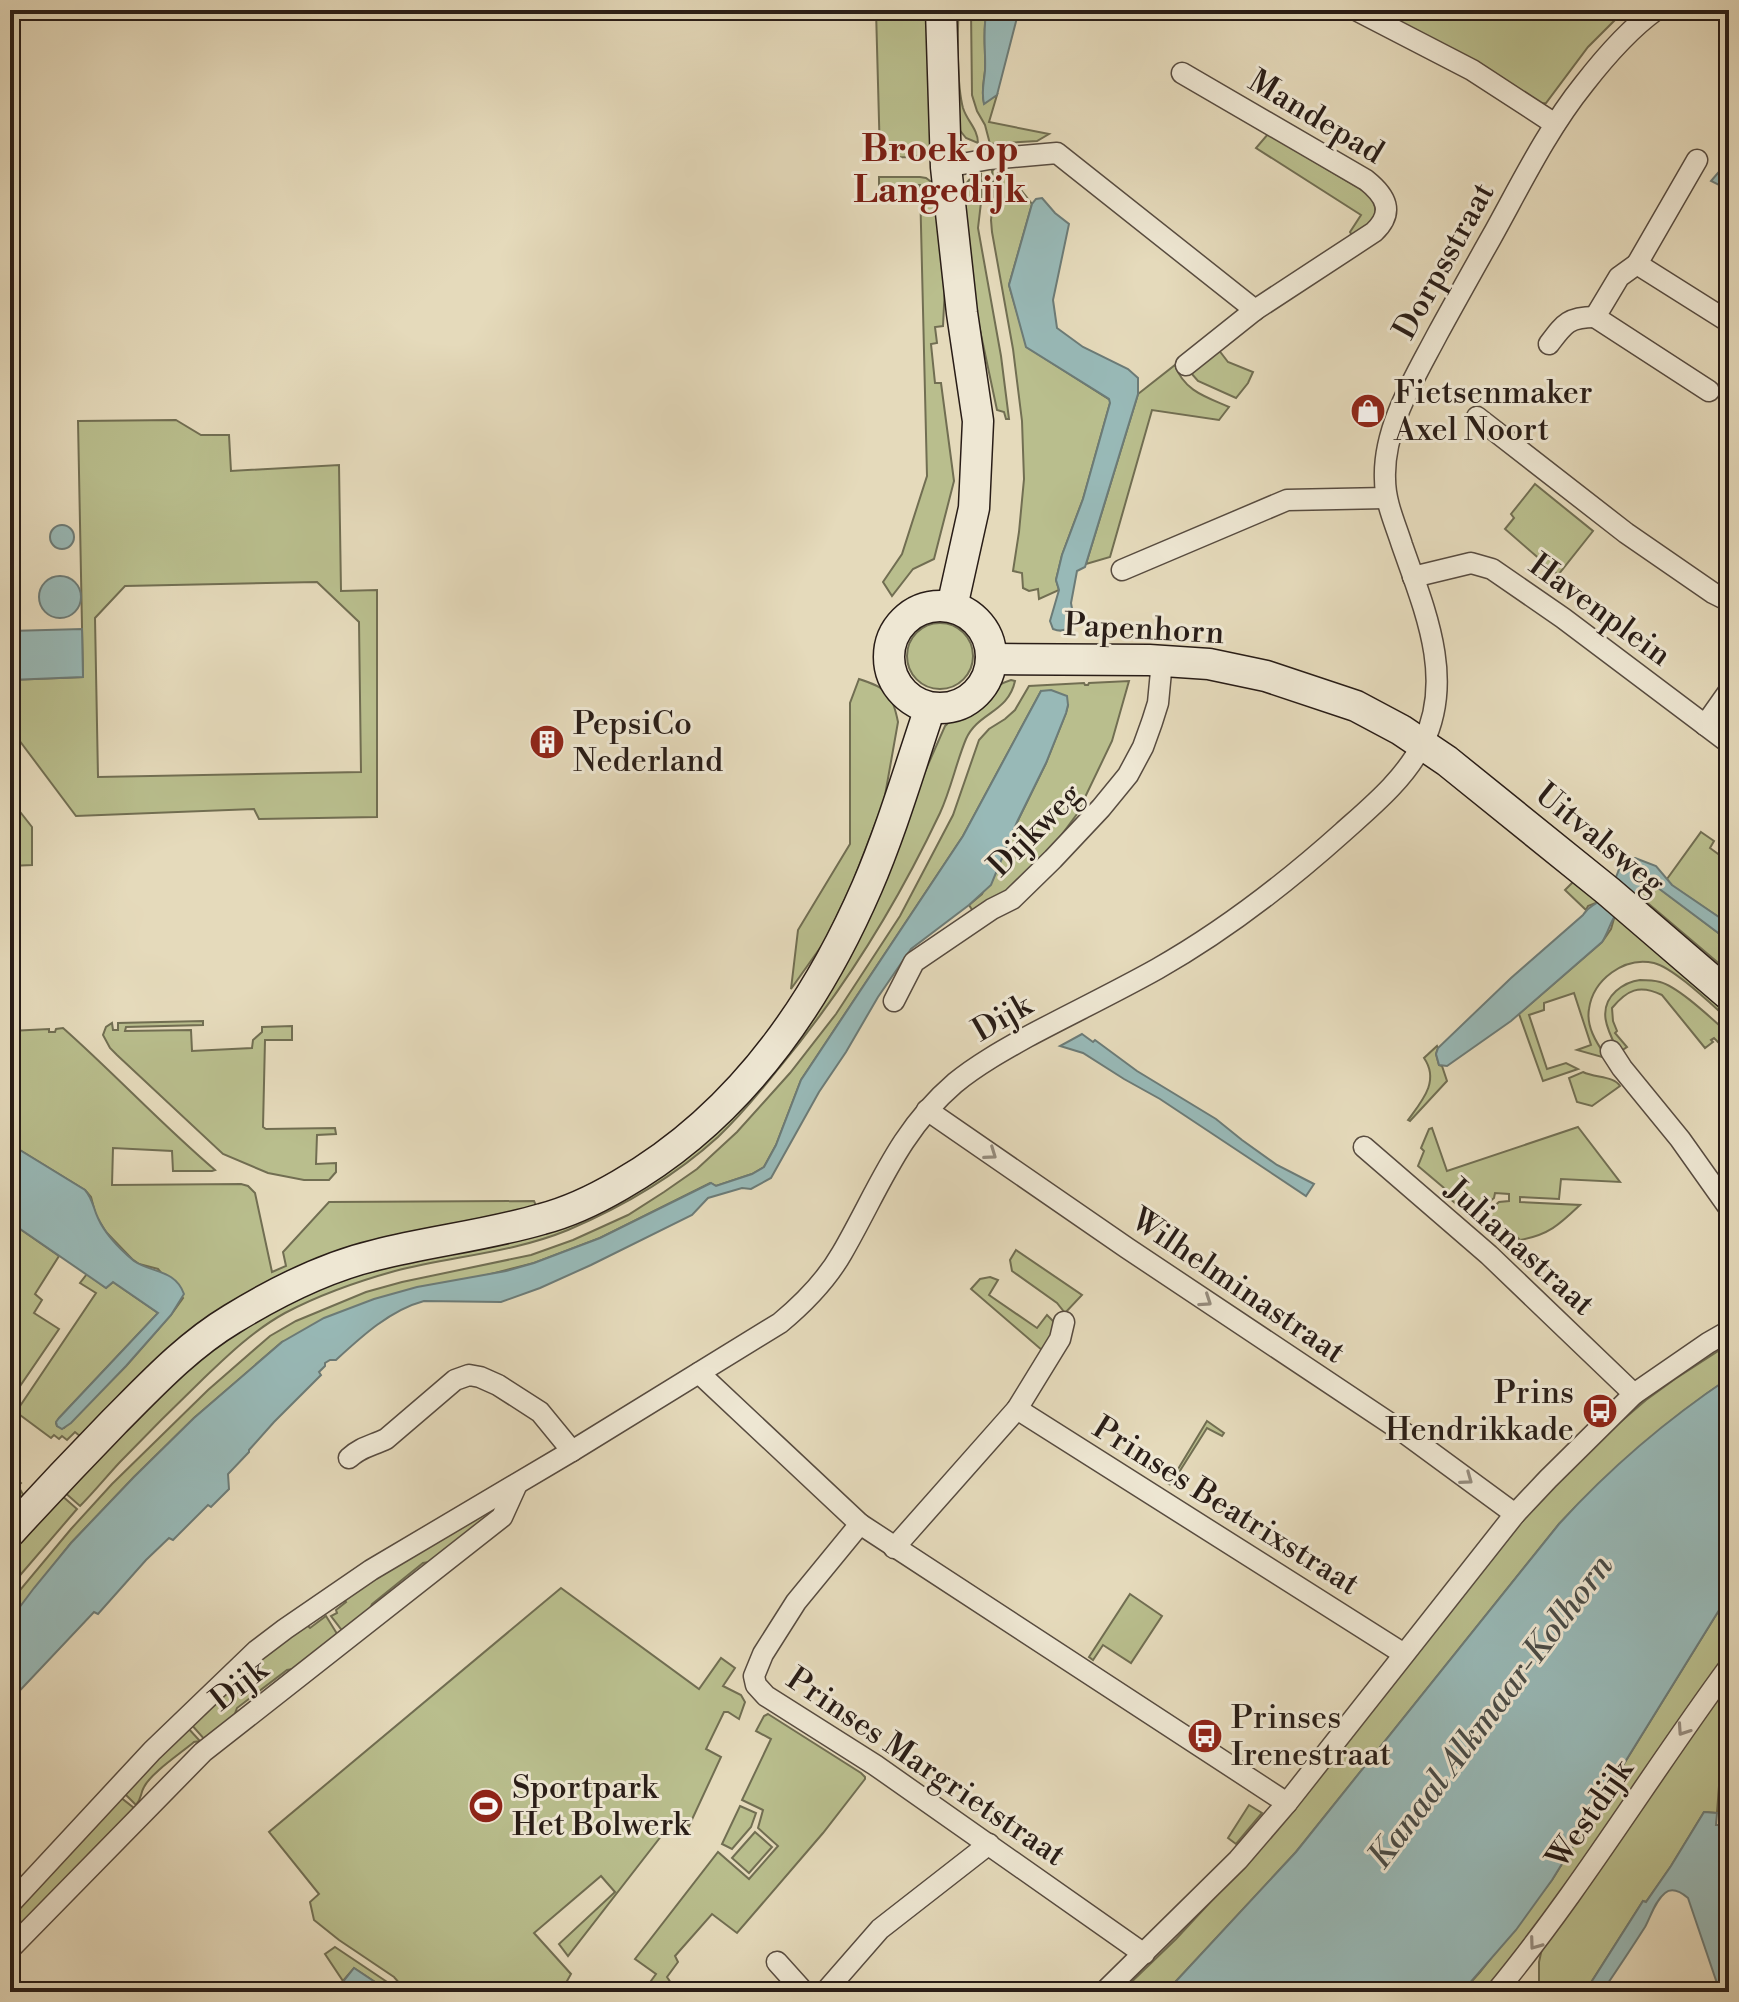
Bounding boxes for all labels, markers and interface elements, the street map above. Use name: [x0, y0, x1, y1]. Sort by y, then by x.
street label: Mandepad: [1241, 61, 1391, 173]
district label: Broek op Langedijk: [853, 128, 1028, 214]
street label: Dorpsstraat: [1385, 176, 1503, 346]
place label: Fietsenmaker Axel Noort: [1393, 373, 1593, 450]
shop icon: Fietsenmaker Axel Noort: [1349, 392, 1387, 430]
street label: Havenplein: [1521, 545, 1679, 675]
street label: Papenhorn: [1063, 605, 1225, 653]
place label: PepsiCo Nederland: [573, 704, 723, 781]
building icon: PepsiCo Nederland: [528, 723, 566, 761]
street label: Dijkweg: [980, 774, 1091, 885]
street label: Uitvalsweg: [1527, 774, 1673, 904]
street label: Dijk: [965, 984, 1041, 1051]
one-way arrow: [983, 1144, 997, 1159]
street label: Julianastraat: [1437, 1169, 1603, 1324]
street label: Wilhelminastraat: [1123, 1199, 1353, 1372]
one-way arrow: [1197, 1291, 1212, 1306]
place label: Prins Hendrikkade: [1385, 1373, 1574, 1450]
bus stop icon: Prins Hendrikkade: [1581, 1392, 1619, 1430]
street label: Prinses Beatrixstraat: [1085, 1408, 1367, 1604]
one-way arrow: [1458, 1469, 1472, 1484]
water label: Kanaal Alkmaar-Kolhorn: [1359, 1546, 1623, 1877]
street label: Dijk: [202, 1649, 278, 1720]
street label: Prinses Margrietstraat: [779, 1659, 1073, 1875]
place label: Prinses Irenestraat: [1231, 1698, 1391, 1775]
bus stop icon: Prinses Irenestraat: [1186, 1717, 1224, 1755]
one-way arrow: [1678, 1722, 1693, 1736]
street label: Westdijk: [1537, 1750, 1643, 1877]
place label: Sportpark Het Bolwerk: [512, 1768, 692, 1845]
sports icon: Sportpark Het Bolwerk: [467, 1787, 505, 1825]
one-way arrow: [1530, 1935, 1544, 1949]

